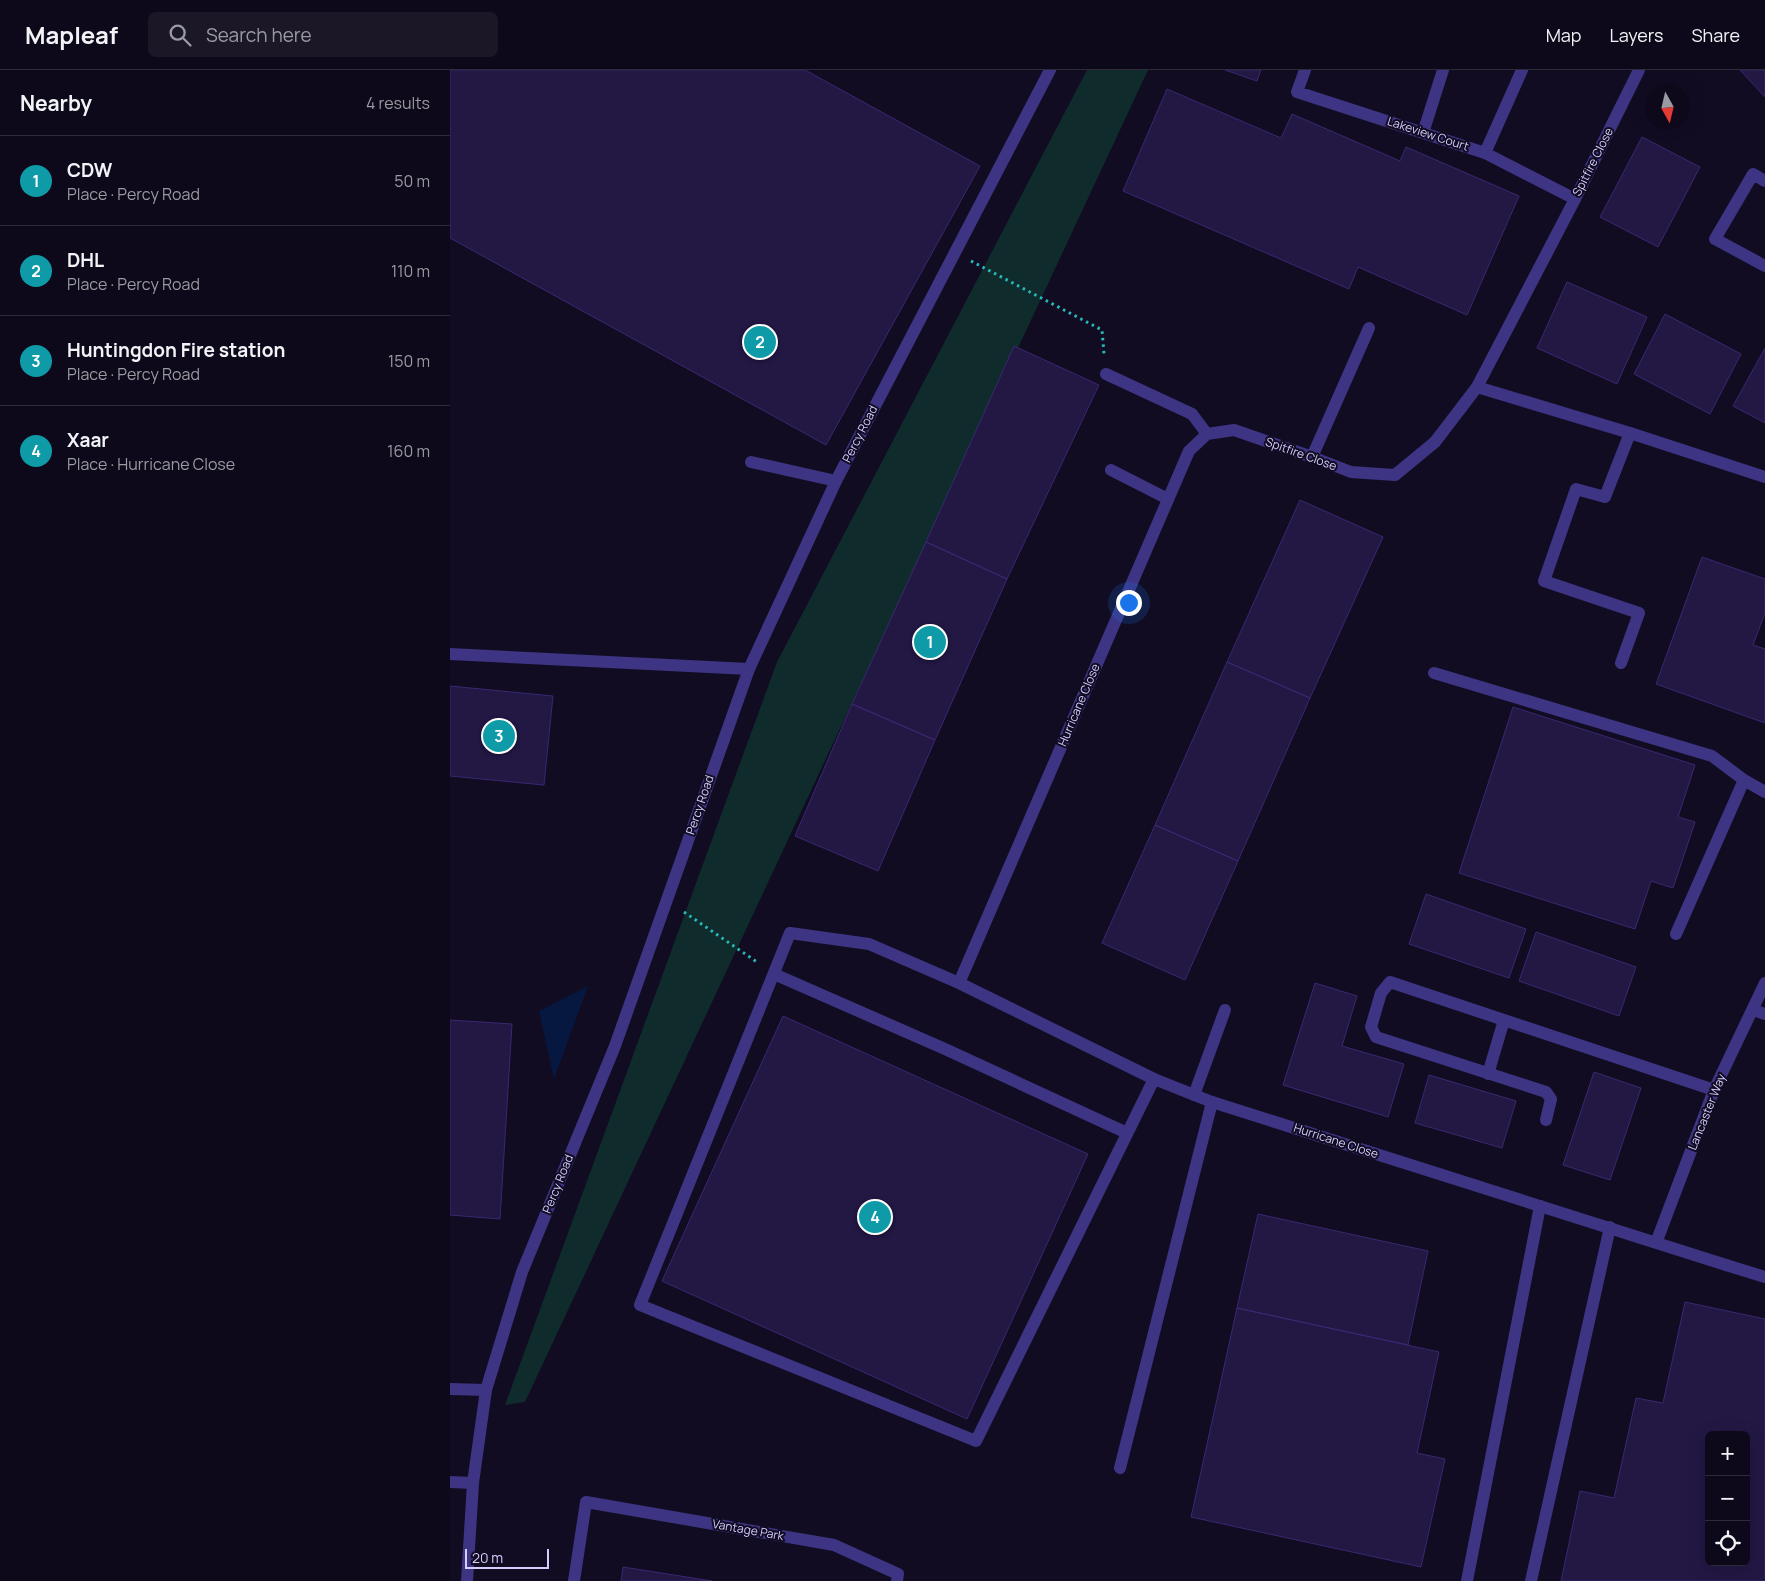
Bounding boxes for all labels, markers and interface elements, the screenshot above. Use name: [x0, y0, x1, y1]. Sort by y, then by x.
search box: [148, 12, 498, 57]
text: Mapleaf: [25, 18, 118, 51]
icon: search: [166, 21, 194, 49]
text: Search here: [206, 22, 312, 48]
text: Map: [1546, 23, 1581, 47]
text: Layers: [1609, 23, 1663, 47]
text: Share: [1691, 23, 1740, 47]
north arrow: [1645, 85, 1690, 130]
text: Nearby: [20, 89, 92, 117]
text: 4 results: [366, 92, 430, 114]
street label: Lakeview Court: [1385, 112, 1471, 155]
street label: Spitfire Close: [1568, 125, 1617, 199]
text: CDW: [67, 157, 112, 183]
text: 1: [32, 170, 40, 192]
text: 50 m: [394, 170, 430, 192]
text: Place · Percy Road: [67, 183, 200, 205]
text: DHL: [67, 247, 104, 273]
text: 2: [31, 260, 41, 282]
text: 110 m: [391, 260, 430, 282]
text: Place · Percy Road: [67, 273, 200, 295]
pin: 2: [744, 323, 776, 361]
text: Huntingdon Fire station: [67, 337, 285, 363]
text: 3: [31, 350, 41, 372]
text: 150 m: [388, 350, 430, 372]
text: Place · Percy Road: [67, 363, 200, 385]
street label: Percy Road: [838, 402, 881, 465]
text: Xaar: [67, 427, 109, 453]
street label: Spitfire Close: [1263, 433, 1339, 474]
text: 4: [31, 440, 41, 462]
text: 160 m: [387, 440, 430, 462]
text: Place · Hurricane Close: [67, 453, 235, 475]
your location: [1116, 590, 1142, 616]
pin: 1: [914, 623, 946, 661]
street label: Hurricane Close: [1053, 661, 1104, 749]
pin: 3: [483, 717, 515, 755]
street label: Percy Road: [681, 773, 718, 837]
street label: Lancaster Way: [1683, 1070, 1730, 1153]
street label: Hurricane Close: [1292, 1119, 1381, 1162]
street label: Percy Road: [538, 1152, 577, 1216]
pin: 4: [859, 1198, 891, 1236]
map controls: [1705, 1431, 1750, 1566]
button: +: [1705, 1431, 1750, 1476]
button: −: [1705, 1476, 1750, 1521]
street label: Vantage Park: [711, 1515, 786, 1544]
button: locate: [1705, 1521, 1750, 1566]
scale bar: [465, 1546, 549, 1569]
text: 20 m: [472, 1548, 503, 1567]

